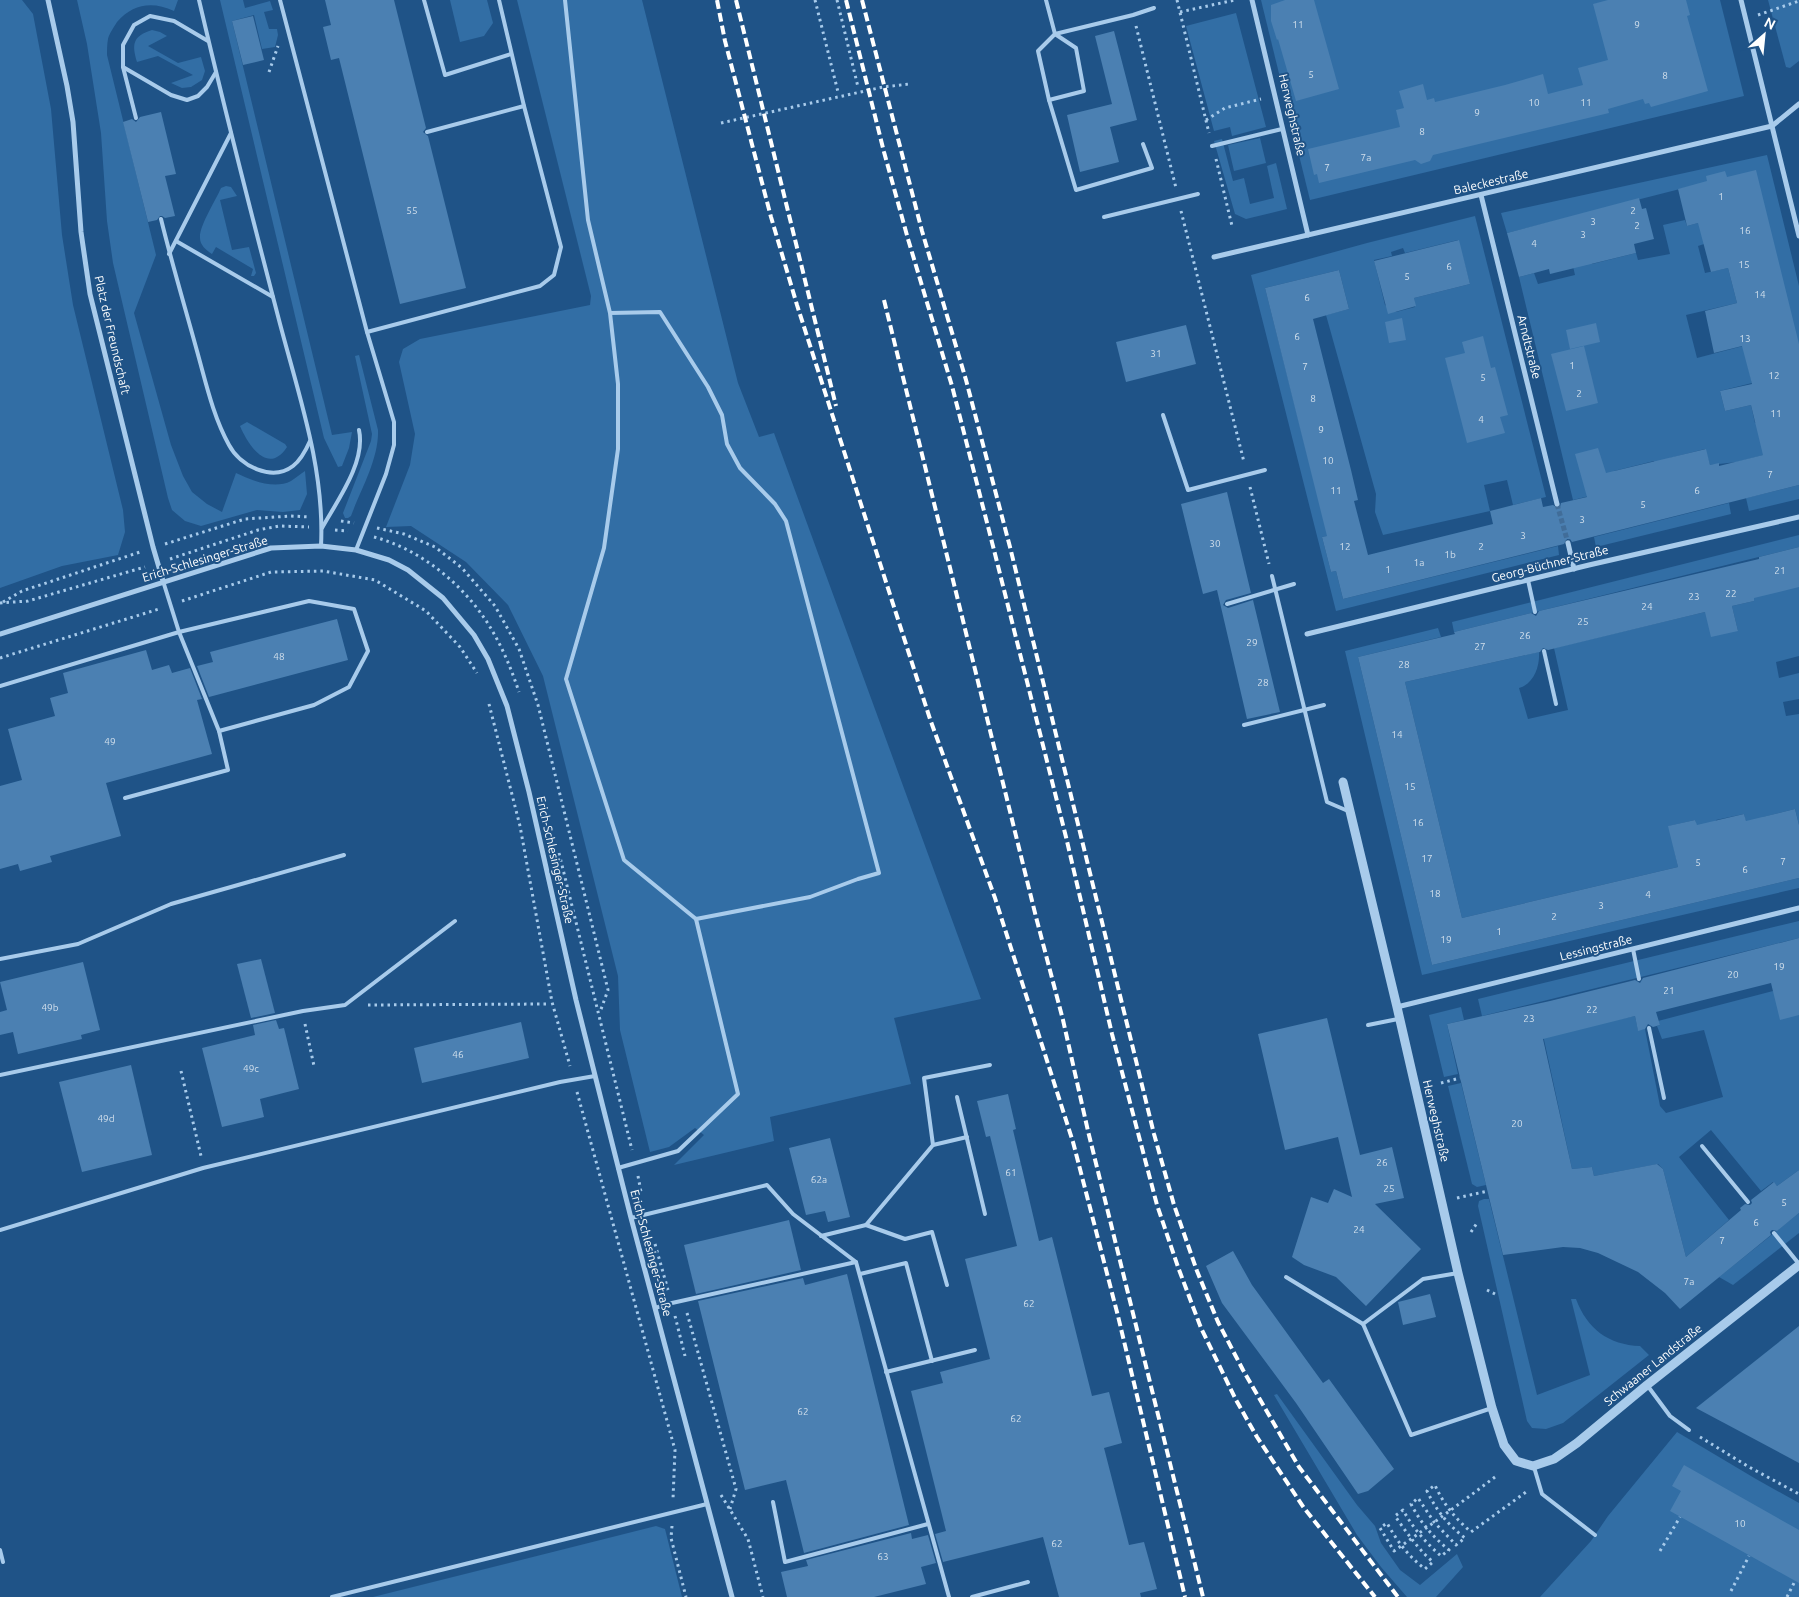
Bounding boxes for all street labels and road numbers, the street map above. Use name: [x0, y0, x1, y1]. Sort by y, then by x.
street label: Herweghstraße: [1277, 73, 1308, 157]
street label: Baleckestraße: [1452, 167, 1529, 196]
street label: Platz der Freundschaft: [92, 274, 133, 396]
street label: Arndtstraße: [1515, 314, 1544, 380]
street label: Erich-Schlesinger-Straße: [141, 533, 269, 584]
street label: Georg-Büchner-Straße: [1490, 543, 1610, 584]
street label: Erich-Schlesinger-Straße: [534, 795, 576, 925]
street label: Lessingstraße: [1558, 932, 1634, 963]
street label: Herweghstraße: [1421, 1079, 1452, 1163]
street label: Erich-Schlesinger-Straße: [628, 1188, 675, 1318]
street label: Schwaaner Landstraße: [1601, 1321, 1704, 1408]

